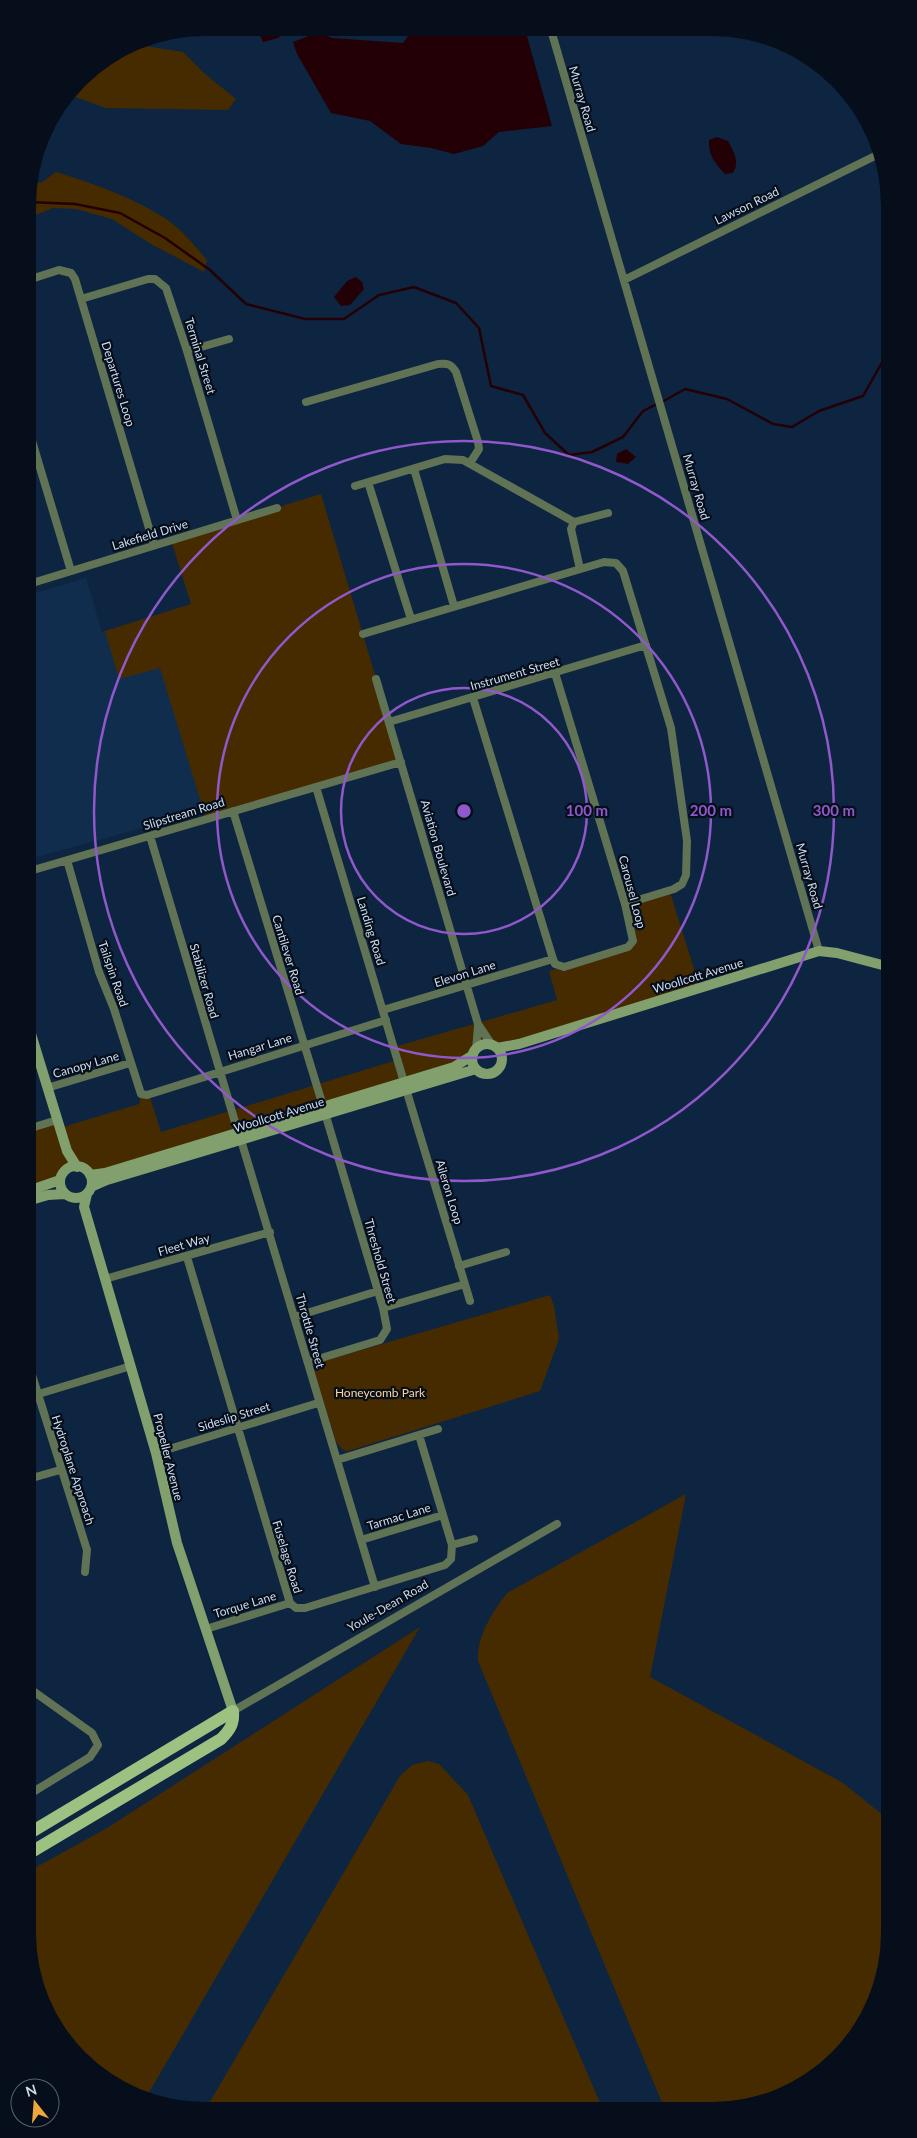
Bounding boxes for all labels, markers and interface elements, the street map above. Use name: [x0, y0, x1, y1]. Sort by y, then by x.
street label: Murray Road: [566, 64, 599, 133]
street label: Lawson Road: [712, 183, 781, 228]
street label: Terminal Street: [182, 316, 219, 397]
street label: Departures Loop: [98, 339, 139, 428]
street label: Murray Road: [680, 452, 713, 521]
street label: Lakefield Drive: [110, 516, 190, 553]
street label: Instrument Street: [468, 653, 562, 693]
street label: Slipstream Road: [141, 794, 226, 833]
street label: Aviation Boulevard: [418, 798, 459, 898]
text: 100 m: [566, 801, 608, 819]
text: 200 m: [690, 801, 732, 819]
text: 300 m: [813, 801, 855, 819]
centre of rings: [455, 802, 473, 820]
street label: Murray Road: [793, 841, 826, 910]
street label: Carousel Loop: [616, 854, 650, 930]
street label: Landing Road: [354, 895, 389, 967]
street label: Cantilever Road: [269, 913, 308, 997]
street label: Tailspin Road: [95, 939, 132, 1009]
street label: Stabilizer Road: [187, 942, 222, 1020]
street label: Woollcott Avenue: [651, 955, 745, 996]
street label: Elevon Lane: [432, 957, 497, 990]
street label: Hangar Lane: [226, 1030, 294, 1063]
street label: Canopy Lane: [51, 1048, 121, 1081]
street label: Woollcott Avenue: [232, 1094, 326, 1135]
street label: Aileron Loop: [433, 1158, 467, 1226]
street label: Threshold Street: [361, 1217, 400, 1305]
street label: Fleet Way: [156, 1230, 212, 1259]
street label: Throttle Street: [293, 1292, 328, 1370]
park label: Honeycomb Park: [335, 1385, 426, 1400]
street label: Sideslip Street: [196, 1398, 272, 1435]
street label: Propeller Avenue: [150, 1412, 187, 1502]
street label: Hydroplane Approach: [49, 1413, 98, 1527]
street label: Tarmac Lane: [365, 1500, 433, 1533]
street label: Fuselage Road: [269, 1519, 306, 1595]
street label: Youle-Dean Road: [345, 1576, 431, 1635]
street label: Torque Lane: [212, 1588, 278, 1621]
north arrow: [10, 2078, 60, 2128]
text: N: [23, 2080, 39, 2100]

